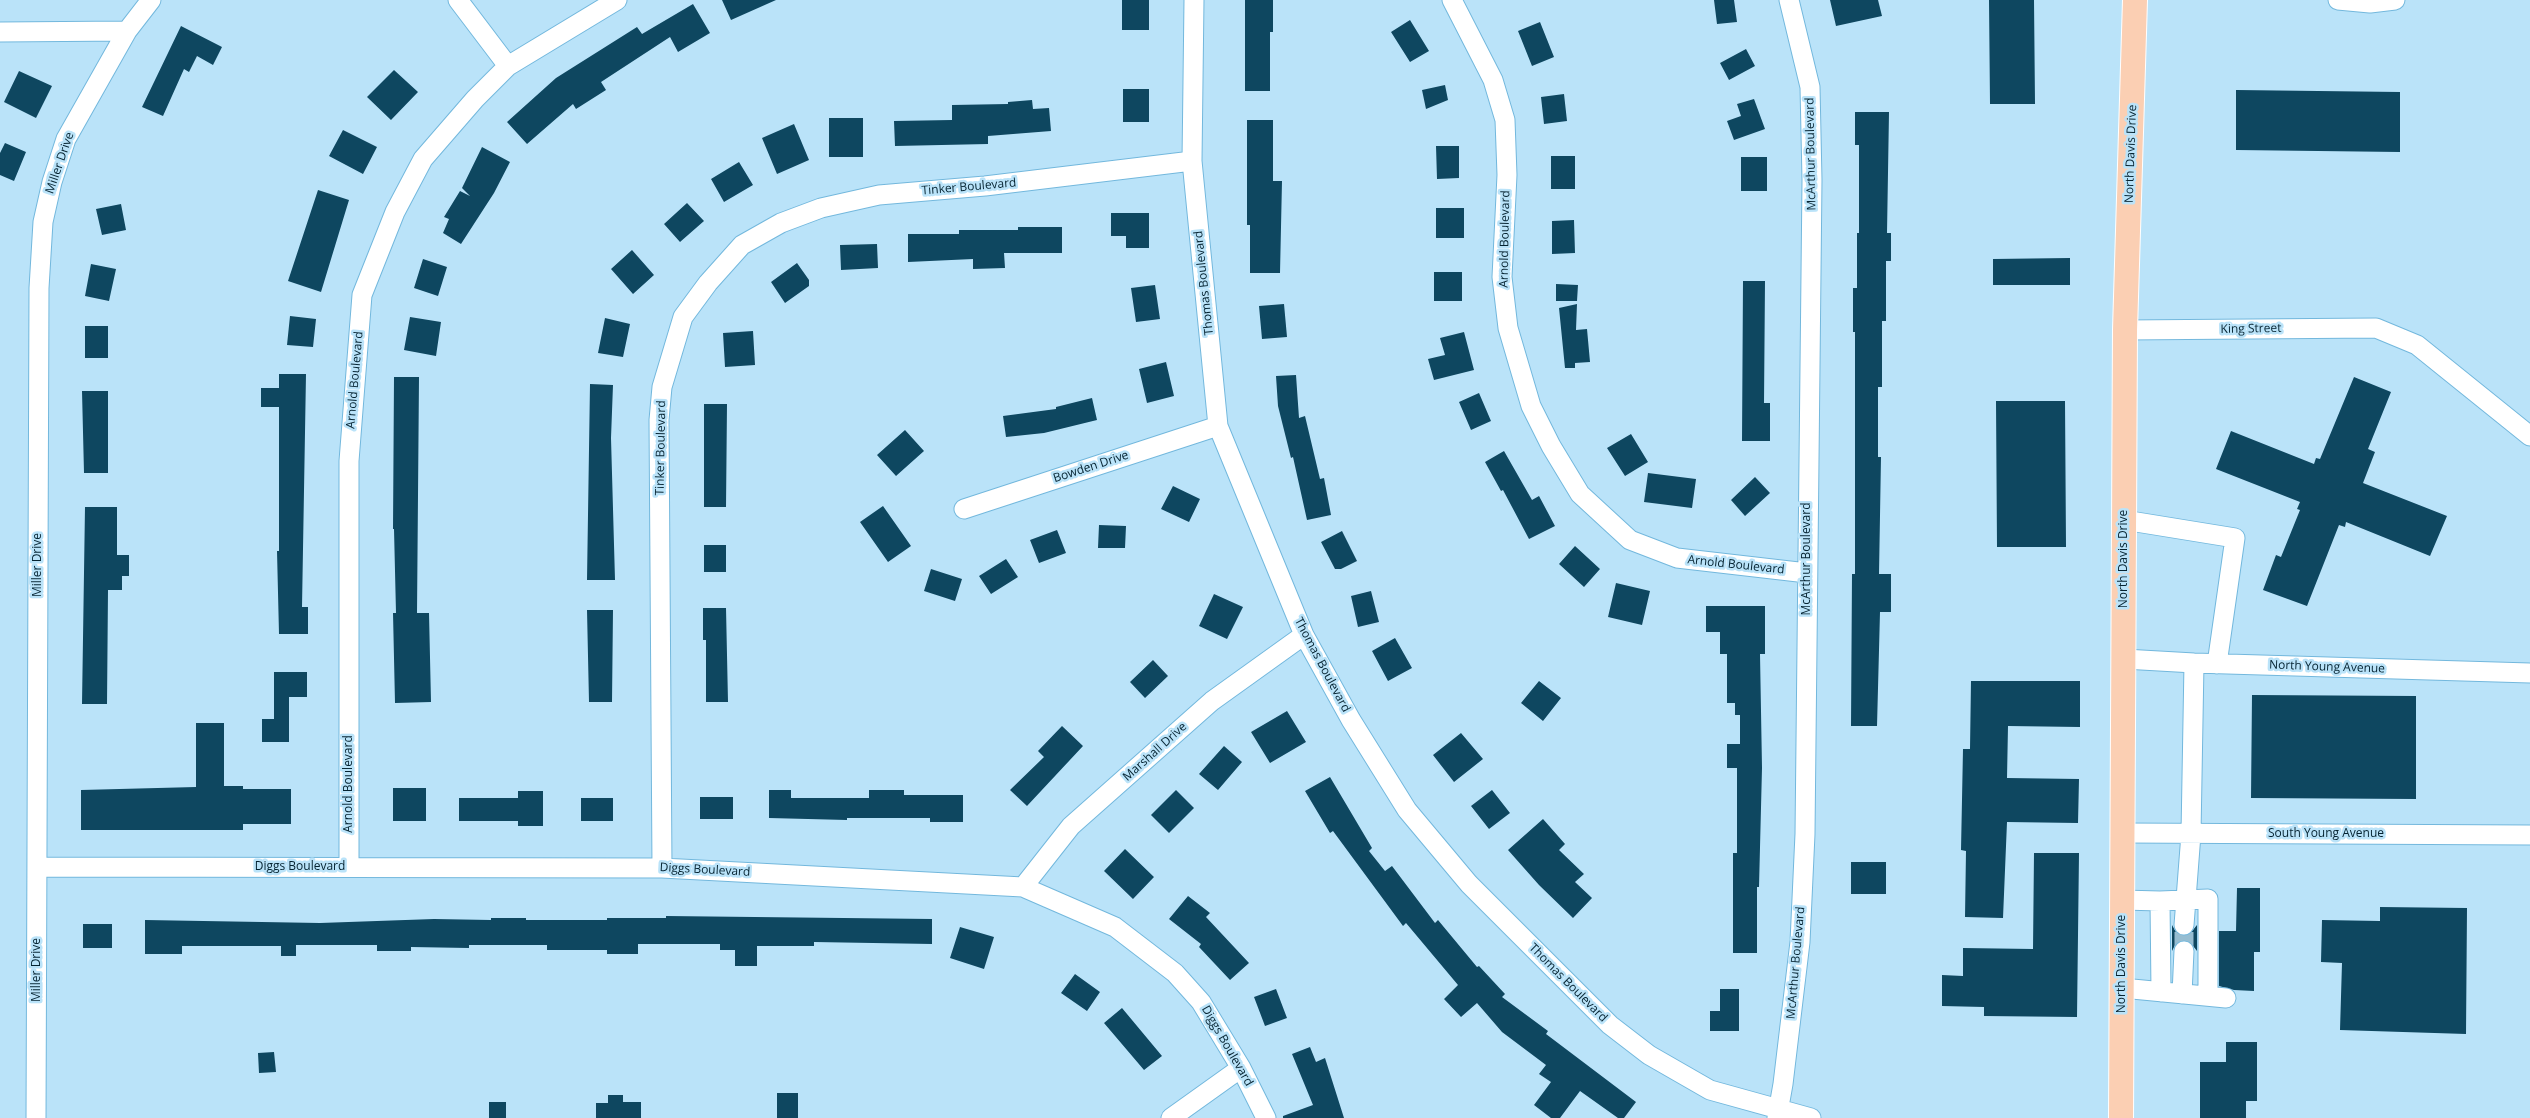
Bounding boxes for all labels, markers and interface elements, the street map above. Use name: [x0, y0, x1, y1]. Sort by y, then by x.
street label: McArthur Boulevard: [1803, 97, 1819, 211]
street label: North Davis Drive: [2122, 105, 2140, 203]
street label: Miller Drive: [43, 130, 77, 196]
street label: Tinker Boulevard: [921, 176, 1017, 198]
street label: Arnold Boulevard: [1497, 190, 1513, 288]
street label: Thomas Boulevard: [1191, 230, 1217, 336]
street label: King Street: [2220, 321, 2282, 337]
street label: Arnold Boulevard: [344, 331, 366, 429]
street label: Tinker Boulevard: [653, 400, 669, 496]
street label: Bowden Drive: [1052, 448, 1130, 486]
street label: McArthur Boulevard: [1800, 502, 1814, 616]
street label: North Davis Drive: [2117, 510, 2131, 608]
street label: Miller Drive: [31, 533, 45, 597]
street label: Arnold Boulevard: [1687, 553, 1785, 577]
street label: Thomas Boulevard: [1291, 615, 1353, 715]
street label: North Young Avenue: [2269, 658, 2385, 676]
street label: Marshall Drive: [1120, 720, 1190, 784]
street label: Arnold Boulevard: [342, 735, 356, 833]
street label: South Young Avenue: [2268, 827, 2384, 841]
street label: Diggs Boulevard: [255, 860, 345, 874]
street label: Diggs Boulevard: [659, 860, 751, 880]
street label: McArthur Boulevard: [1784, 906, 1808, 1020]
street label: North Davis Drive: [2115, 915, 2129, 1013]
street label: Miller Drive: [30, 938, 44, 1002]
street label: Thomas Boulevard: [1526, 941, 1610, 1025]
street label: Diggs Boulevard: [1198, 1003, 1256, 1089]

